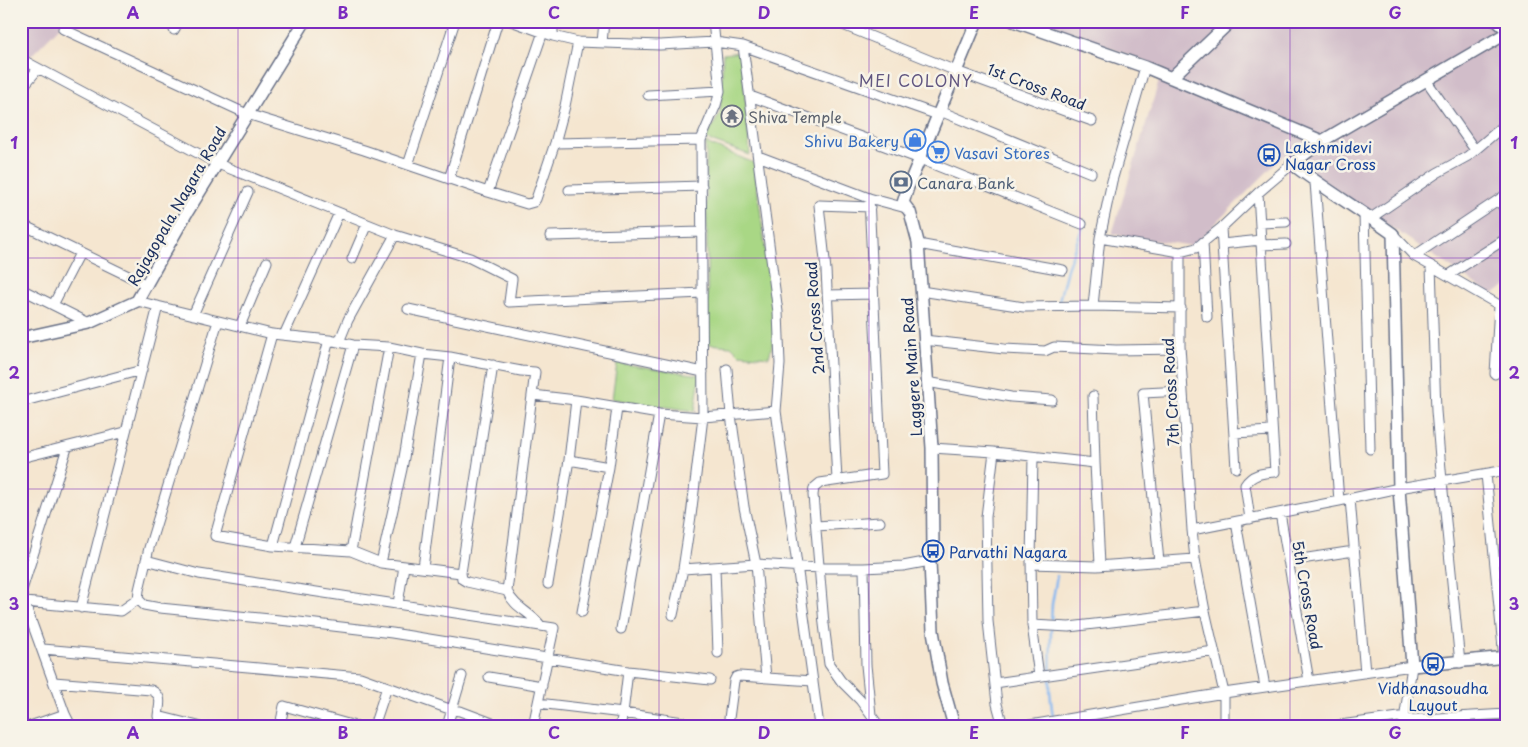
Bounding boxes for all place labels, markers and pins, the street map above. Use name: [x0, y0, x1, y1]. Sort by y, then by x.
temple icon: Shiva Temple: [720, 104, 744, 128]
place label: Shiva Temple: [748, 105, 842, 128]
shop icon: Shivu Bakery: [903, 128, 927, 152]
place label: Shivu Bakery: [804, 129, 899, 152]
place label: Lakshmidevi Nagar Cross: [1285, 135, 1376, 175]
supermarket icon: Vasavi Stores: [926, 140, 950, 164]
place label: Vasavi Stores: [954, 141, 1050, 164]
bus stop icon: Lakshmidevi Nagar Cross: [1257, 143, 1281, 167]
bank icon: Canara Bank: [889, 170, 913, 194]
place label: Canara Bank: [917, 171, 1015, 194]
bus stop icon: Parvathi Nagara: [921, 539, 945, 563]
place label: Parvathi Nagara: [949, 540, 1068, 563]
bus stop icon: Vidhanasoudha Layout: [1421, 652, 1445, 676]
place label: Vidhanasoudha Layout: [1378, 676, 1489, 716]

